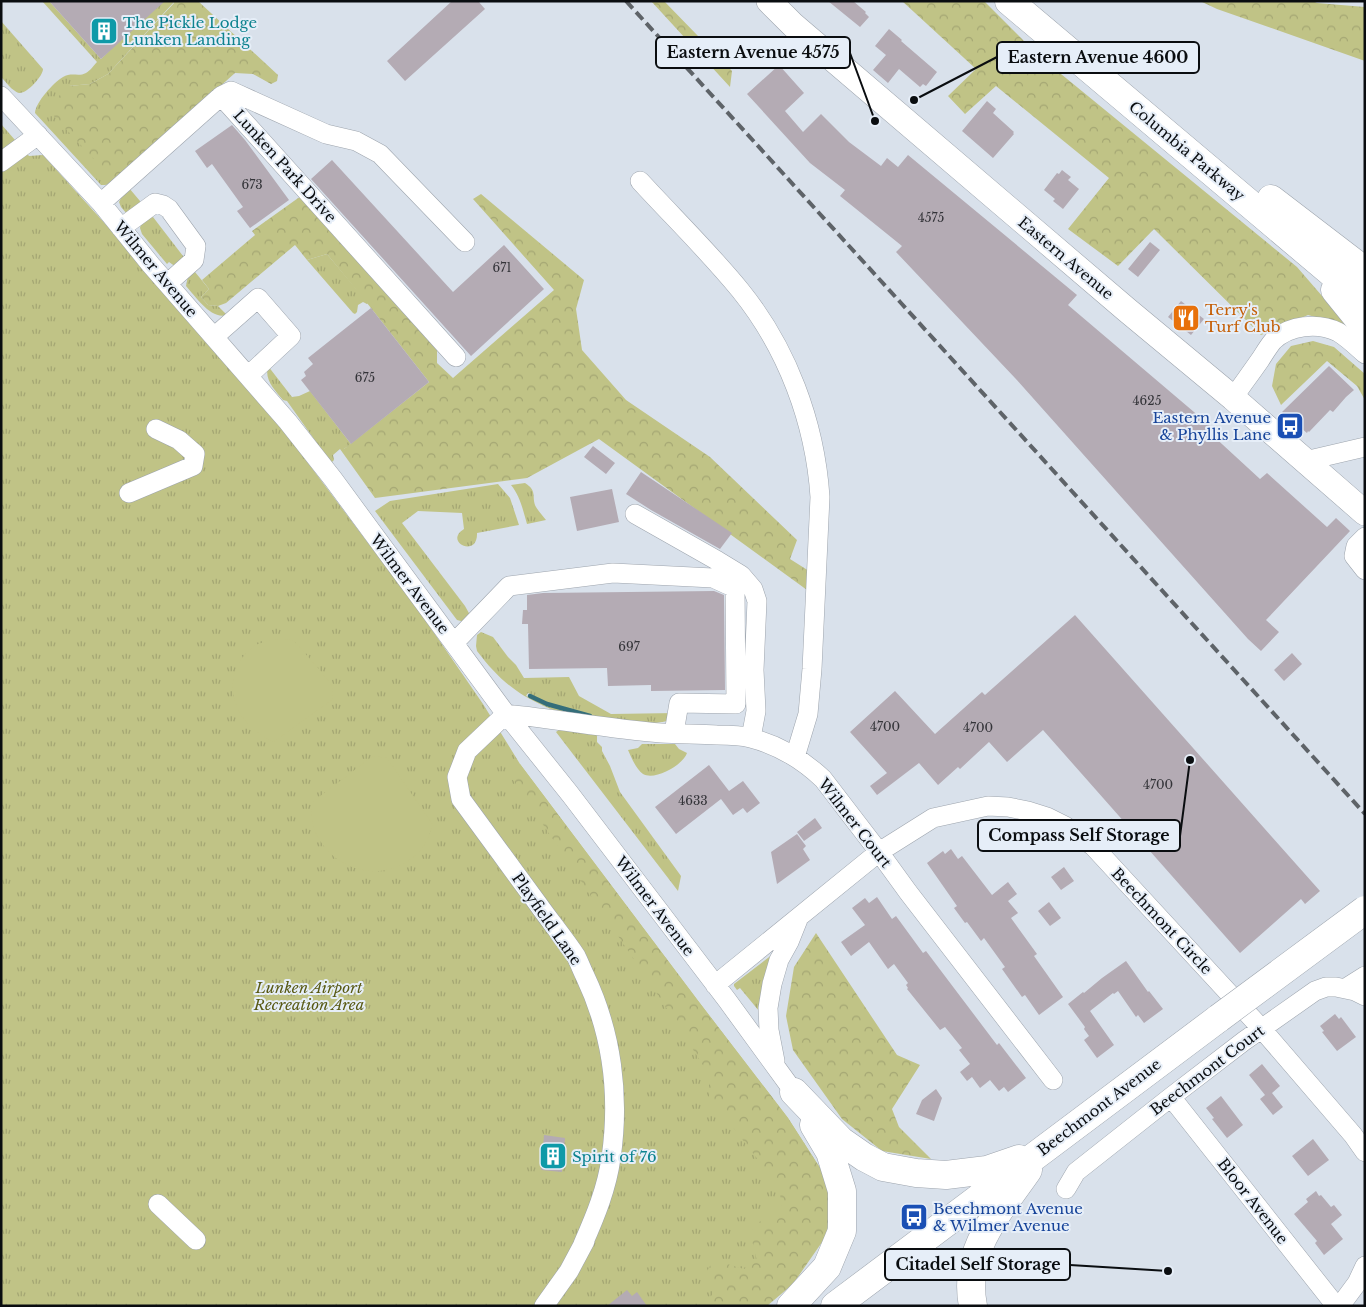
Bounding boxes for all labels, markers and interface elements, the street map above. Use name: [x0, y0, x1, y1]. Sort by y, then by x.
place label: The Pickle Lodge Lunken Landing: [123, 13, 257, 49]
building icon: The Pickle Lodge Lunken Landing: [89, 16, 119, 46]
callout: Eastern Avenue 4575: [656, 37, 850, 68]
text: Eastern Avenue 4575: [667, 42, 839, 62]
callout: Eastern Avenue 4600: [997, 42, 1199, 73]
text: Eastern Avenue 4600: [1008, 47, 1188, 67]
street label: Columbia Parkway: [1125, 97, 1249, 205]
street label: Lunken Park Drive: [229, 106, 341, 226]
house number: 673: [241, 177, 263, 192]
house number: 4575: [918, 210, 944, 225]
street label: Eastern Avenue: [1014, 213, 1118, 303]
street label: Wilmer Avenue: [110, 216, 202, 321]
house number: 671: [492, 260, 512, 275]
place label: Terry's Turf Club: [1205, 300, 1281, 336]
restaurant icon: Terry's Turf Club: [1171, 303, 1201, 333]
house number: 675: [355, 370, 375, 385]
house number: 4625: [1133, 393, 1162, 408]
place label: Eastern Avenue & Phyllis Lane: [1152, 408, 1271, 444]
bus stop icon: Eastern Avenue & Phyllis Lane: [1275, 411, 1305, 441]
street label: Wilmer Avenue: [366, 530, 454, 638]
house number: 697: [618, 639, 641, 654]
house number: 4700: [870, 719, 900, 734]
house number: 4700: [963, 720, 993, 735]
street label: Wilmer Court: [814, 774, 896, 872]
house number: 4700: [1143, 777, 1173, 792]
house number: 4633: [678, 793, 708, 808]
callout: Compass Self Storage: [978, 820, 1180, 851]
text: Compass Self Storage: [988, 825, 1170, 845]
street label: Wilmer Avenue: [611, 852, 699, 960]
street label: Beechmont Circle: [1108, 864, 1216, 978]
street label: Playfield Lane: [508, 869, 586, 969]
park label: Lunken Airport Recreation Area: [253, 978, 364, 1014]
street label: Beechmont Court: [1146, 1021, 1268, 1119]
street label: Beechmont Avenue: [1033, 1054, 1165, 1160]
building icon: Spirit of 76: [538, 1141, 568, 1171]
place label: Spirit of 76: [572, 1147, 657, 1166]
street label: Bloor Avenue: [1214, 1154, 1292, 1248]
place label: Beechmont Avenue & Wilmer Avenue: [933, 1199, 1083, 1235]
bus stop icon: Beechmont Avenue & Wilmer Avenue: [899, 1202, 929, 1232]
callout: Citadel Self Storage: [885, 1249, 1070, 1280]
text: Citadel Self Storage: [896, 1254, 1061, 1274]

